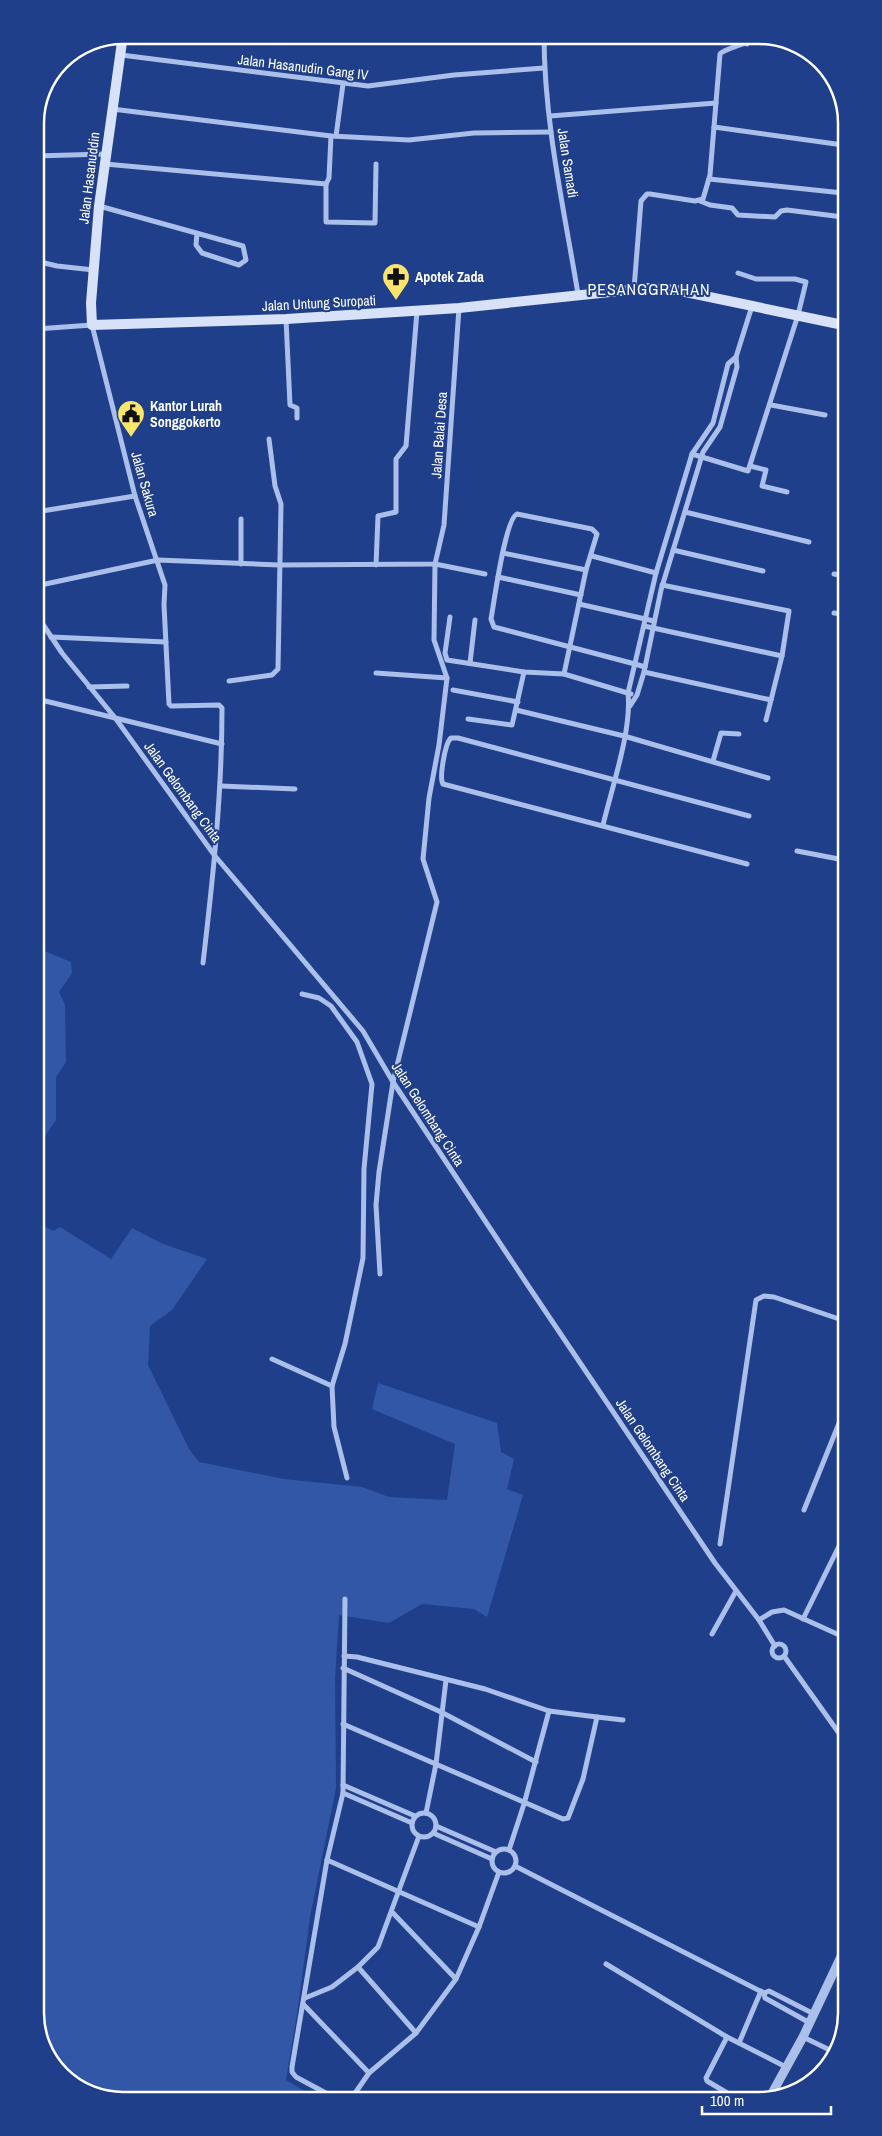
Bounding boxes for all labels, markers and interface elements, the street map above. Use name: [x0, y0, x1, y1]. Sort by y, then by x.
street label: Jalan Hasanudin Gang IV: [237, 50, 370, 84]
street label: Jalan Samadi: [554, 127, 582, 199]
street label: Jalan Hasanuddin: [74, 131, 104, 225]
pharmacy icon: Apotek Zada: [381, 262, 411, 301]
place label: Apotek Zada: [415, 268, 485, 286]
district label: PESANGGRAHAN: [588, 278, 710, 300]
street label: Jalan Untung Suropati: [261, 291, 377, 315]
street label: Jalan Balai Desa: [427, 390, 451, 479]
place label: Kantor Lurah Songgokerto: [150, 397, 222, 431]
public building icon: Kantor Lurah Songgokerto: [116, 399, 146, 438]
street label: Jalan Sakura: [127, 449, 163, 519]
street label: Jalan Gelombang Cinta: [140, 738, 226, 847]
street label: Jalan Gelombang Cinta: [388, 1059, 469, 1170]
street label: Jalan Gelombang Cinta: [612, 1395, 695, 1506]
scale bar: [702, 2084, 831, 2116]
text: 100 m: [710, 2090, 744, 2111]

